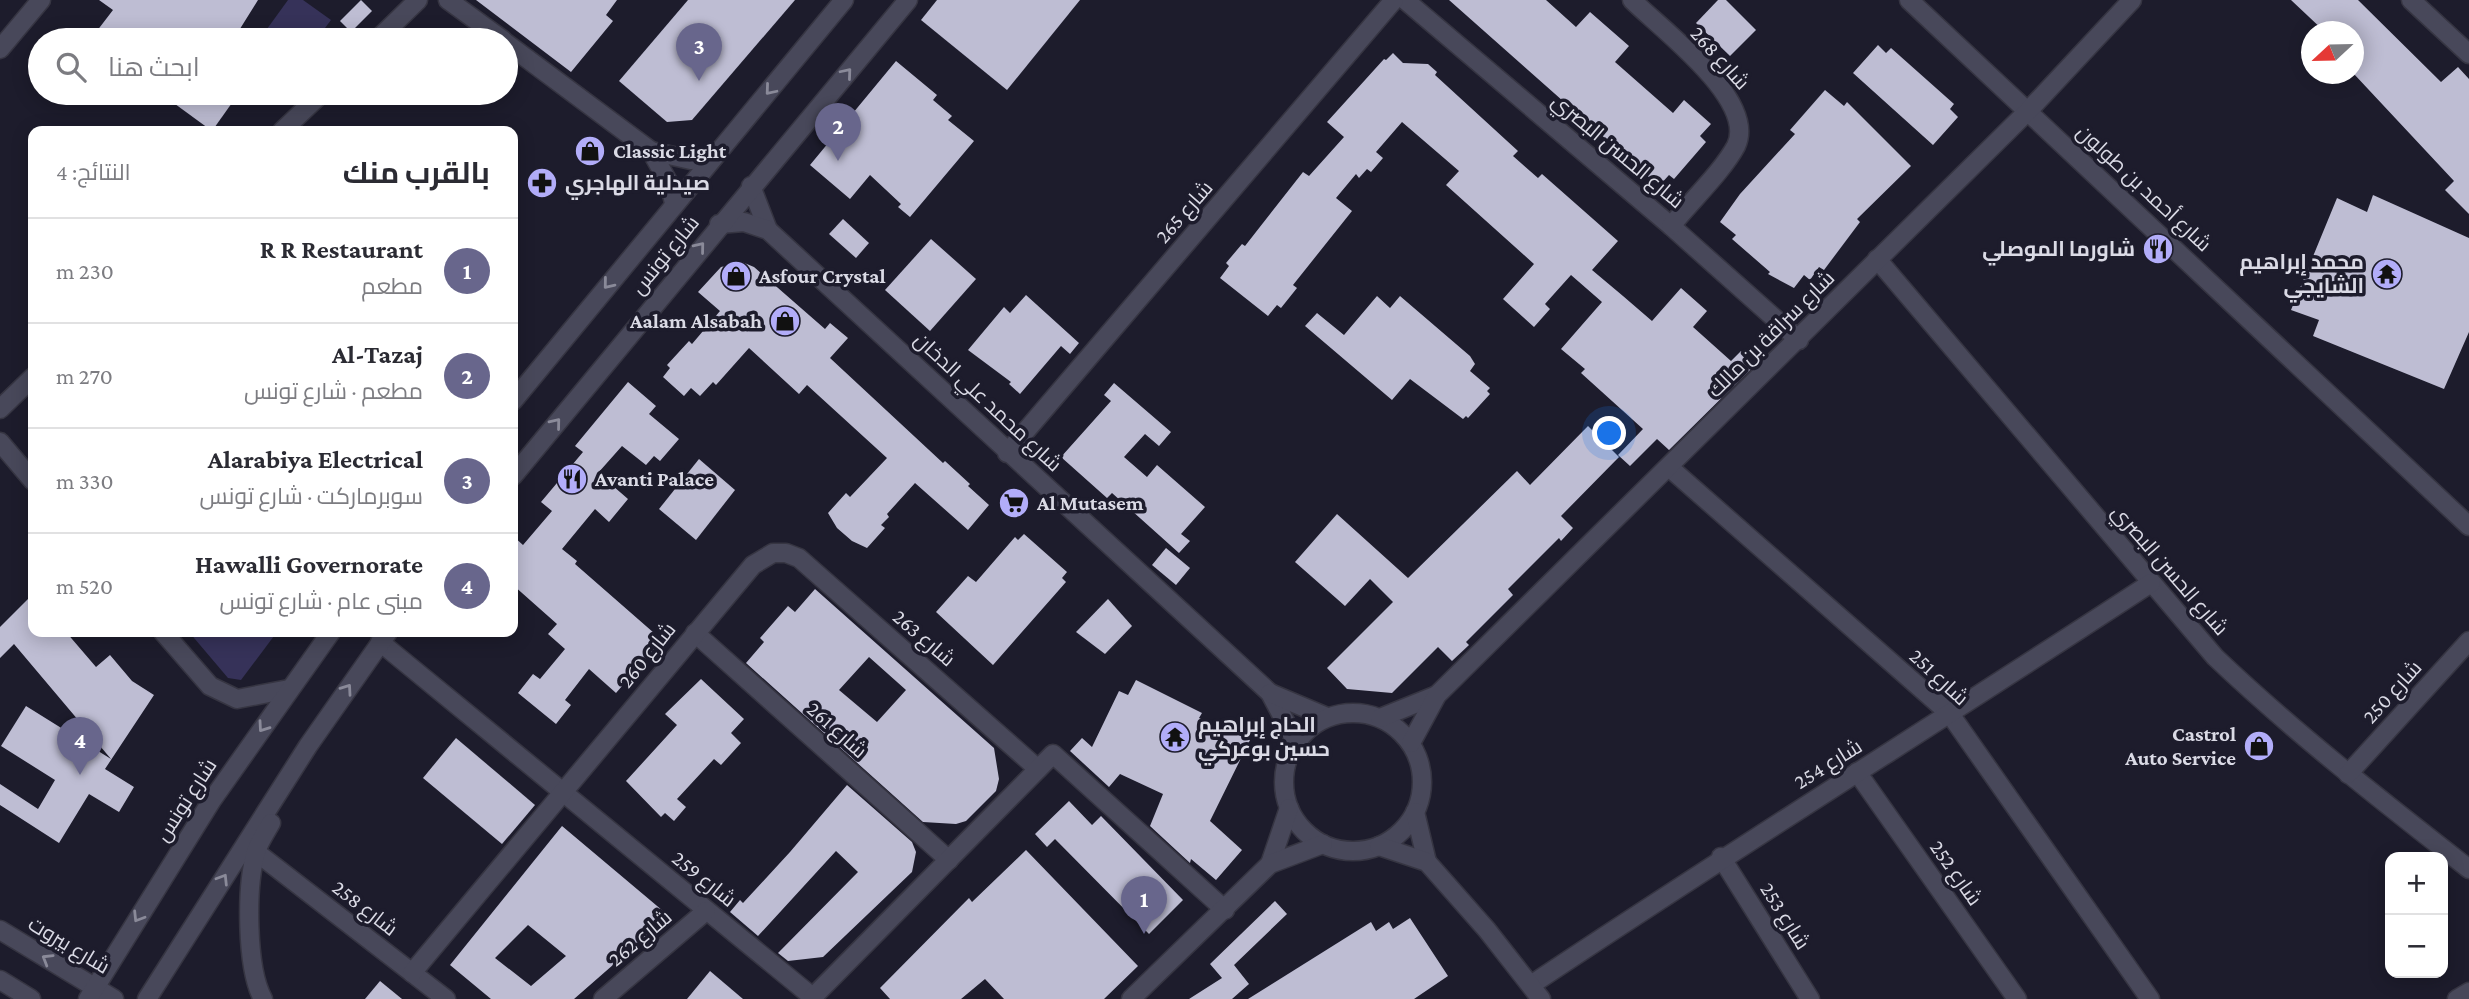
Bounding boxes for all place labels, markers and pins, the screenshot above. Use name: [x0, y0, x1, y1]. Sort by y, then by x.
pin: 3: [676, 23, 722, 81]
pin: 2: [815, 103, 861, 161]
shop icon: Classic Light: [573, 134, 607, 168]
place label: Classic Light: [613, 139, 727, 163]
pharmacy icon: صيدلية الهاجري: [525, 166, 559, 200]
place label: صيدلية الهاجري: [565, 171, 710, 200]
restaurant icon: شاورما الموصلي: [2141, 232, 2175, 266]
place label: شاورما الموصلي: [1982, 237, 2135, 266]
place label: محمد إبراهيم الشايجي: [2239, 250, 2364, 303]
temple icon: محمد إبراهيم الشايجي: [2370, 257, 2404, 291]
shop icon: Asfour Crystal: [719, 259, 753, 293]
place label: Asfour Crystal: [758, 264, 886, 288]
shop icon: Aalam Alsabah: [768, 304, 802, 338]
place label: Aalam Alsabah: [629, 309, 762, 333]
restaurant icon: Avanti Palace: [555, 462, 589, 496]
place label: Avanti Palace: [594, 467, 714, 491]
supermarket icon: Al Mutasem: [997, 486, 1031, 520]
place label: Al Mutasem: [1036, 491, 1144, 515]
place label: الحاج إبراهيم حسين بوعركي: [1198, 713, 1330, 766]
pin: 4: [57, 717, 103, 775]
temple icon: الحاج إبراهيم حسين بوعركي: [1158, 720, 1192, 754]
place label: Castrol Auto Service: [2124, 722, 2236, 770]
shop icon: Castrol Auto Service: [2242, 729, 2276, 763]
pin: 1: [1121, 876, 1167, 934]

